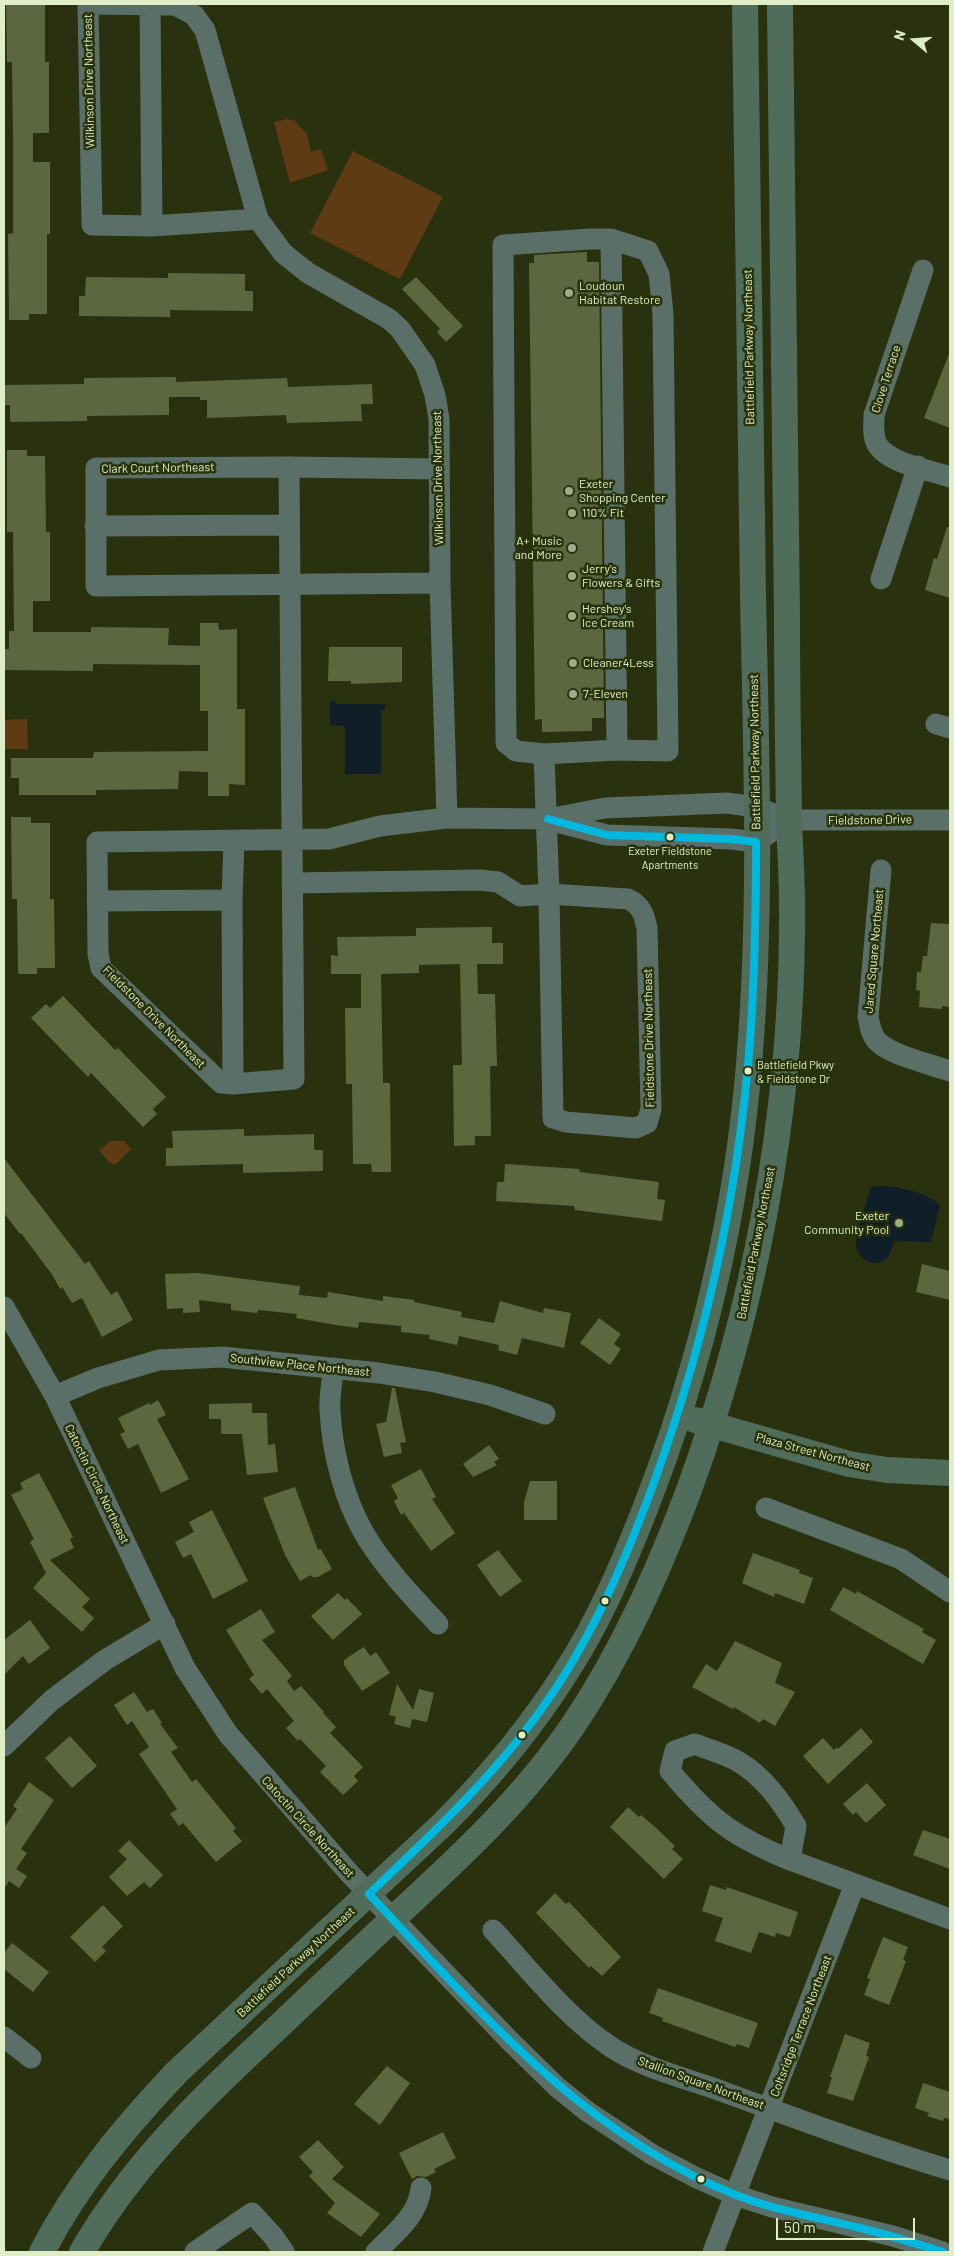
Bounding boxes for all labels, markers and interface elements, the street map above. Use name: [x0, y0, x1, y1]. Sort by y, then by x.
street label: Wilkinson Drive Northeast: [81, 14, 97, 148]
north arrow: [889, 15, 939, 65]
text: N: [890, 28, 909, 42]
street label: Battlefield Parkway Northeast: [740, 269, 758, 425]
place label: Loudoun Habitat Restore: [579, 279, 661, 307]
marker: Loudoun Habitat Restore: [563, 287, 575, 299]
street label: Clove Terrace: [868, 343, 904, 415]
street label: Wilkinson Drive Northeast: [430, 411, 446, 545]
street label: Clark Court Northeast: [101, 460, 215, 476]
place label: Exeter Shopping Center: [579, 477, 666, 505]
marker: Exeter Shopping Center: [563, 485, 575, 497]
place label: 110% Fit: [582, 506, 624, 520]
marker: 110% Fit: [566, 507, 578, 519]
place label: A+ Music and More: [515, 534, 562, 562]
marker: A+ Music and More: [566, 542, 578, 554]
place label: Jerry's Flowers & Gifts: [582, 562, 660, 590]
marker: Jerry's Flowers & Gifts: [566, 570, 578, 582]
place label: Hershey's Ice Cream: [582, 602, 634, 630]
marker: Hershey's Ice Cream: [566, 610, 578, 622]
place label: Cleaner4Less: [583, 656, 654, 670]
marker: Cleaner4Less: [567, 657, 579, 669]
street label: Battlefield Parkway Northeast: [746, 674, 764, 830]
place label: 7-Eleven: [583, 687, 628, 701]
marker: 7-Eleven: [567, 688, 579, 700]
street label: Fieldstone Drive: [828, 812, 912, 828]
marker: Exeter Fieldstone Apartments: [665, 832, 675, 842]
place label: Exeter Fieldstone Apartments: [628, 844, 712, 870]
street label: Jared Square Northeast: [861, 888, 887, 1014]
street label: Fieldstone Drive Northeast: [100, 963, 208, 1071]
street label: Fieldstone Drive Northeast: [641, 968, 657, 1108]
place label: Battlefield Pkwy & Fieldstone Dr: [757, 1058, 834, 1084]
marker: Battlefield Pkwy & Fieldstone Dr: [743, 1066, 753, 1076]
street label: Battlefield Parkway Northeast: [734, 1165, 778, 1321]
place label: Exeter Community Pool: [804, 1209, 889, 1237]
marker: Exeter Community Pool: [893, 1217, 905, 1229]
street label: Southview Place Northeast: [229, 1351, 371, 1379]
street label: Catoctin Circle Northeast: [62, 1422, 132, 1546]
street label: Plaza Street Northeast: [754, 1430, 872, 1474]
unlabelled marker: [600, 1596, 610, 1606]
unlabelled marker: [517, 1730, 527, 1740]
street label: Catoctin Circle Northeast: [259, 1773, 357, 1881]
street label: Battlefield Parkway Northeast: [234, 1904, 358, 2020]
street label: Coltsridge Terrace Northeast: [767, 1953, 835, 2099]
street label: Stallion Square Northeast: [636, 2053, 766, 2113]
unlabelled marker: [696, 2174, 706, 2184]
scale bar: [779, 2208, 918, 2240]
text: 50 m: [784, 2218, 816, 2236]

